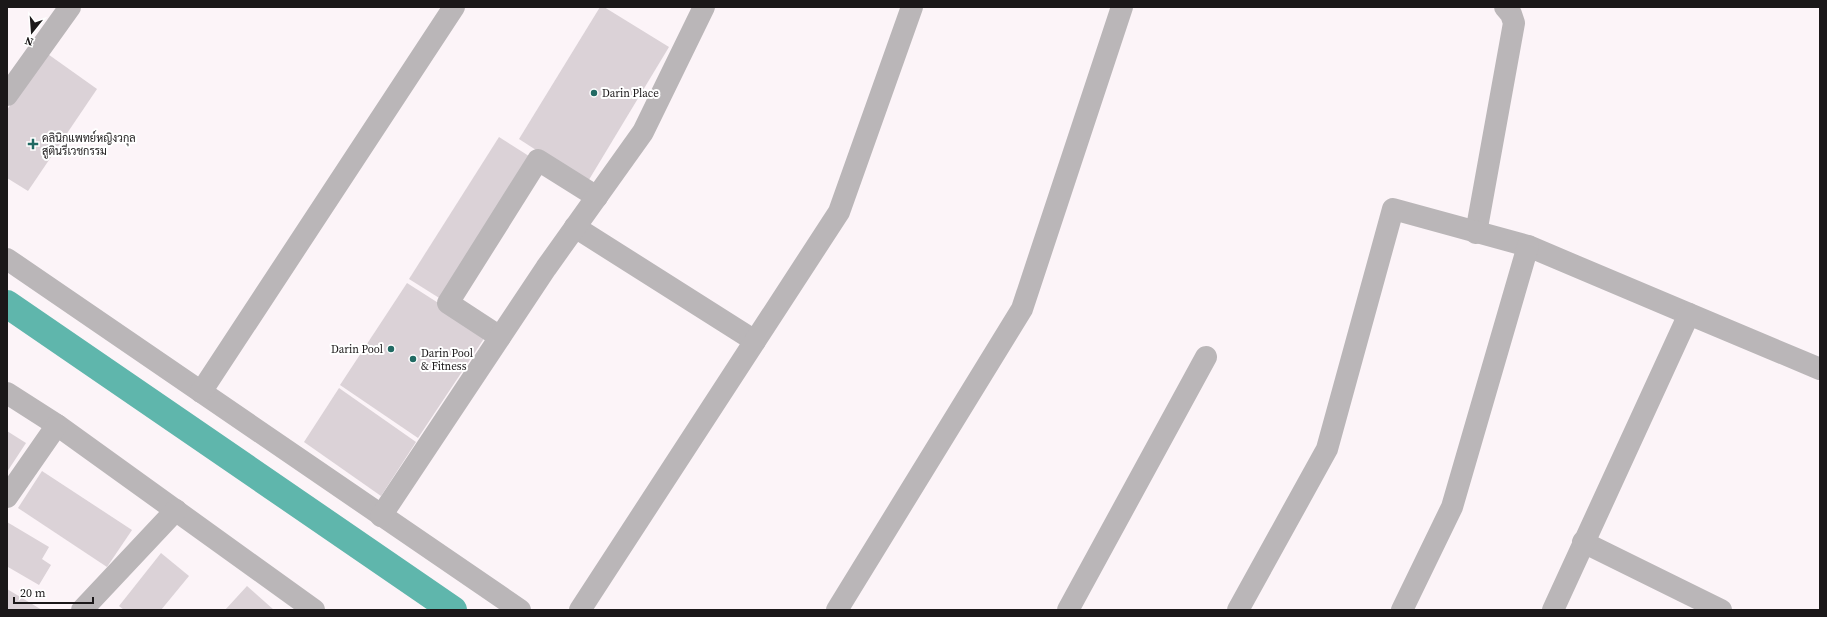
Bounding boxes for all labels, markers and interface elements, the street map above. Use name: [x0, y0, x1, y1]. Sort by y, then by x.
north arrow: [12, 12, 52, 52]
text: N: [23, 33, 35, 49]
place label: Darin Place: [602, 86, 659, 101]
marker: Darin Place: [589, 88, 599, 98]
place label: คลินิกแพทย์หญิงวกุล สูตินรีเวชกรรม: [42, 130, 136, 159]
marker: คลินิกแพทย์หญิงวกุล สูตินรีเวชกรรม: [27, 138, 39, 150]
place label: Darin Pool: [331, 342, 383, 357]
marker: Darin Pool: [386, 344, 396, 354]
place label: Darin Pool & Fitness: [421, 346, 473, 374]
marker: Darin Pool & Fitness: [408, 354, 418, 364]
scale bar: [14, 579, 93, 605]
text: 20 m: [20, 585, 46, 601]

